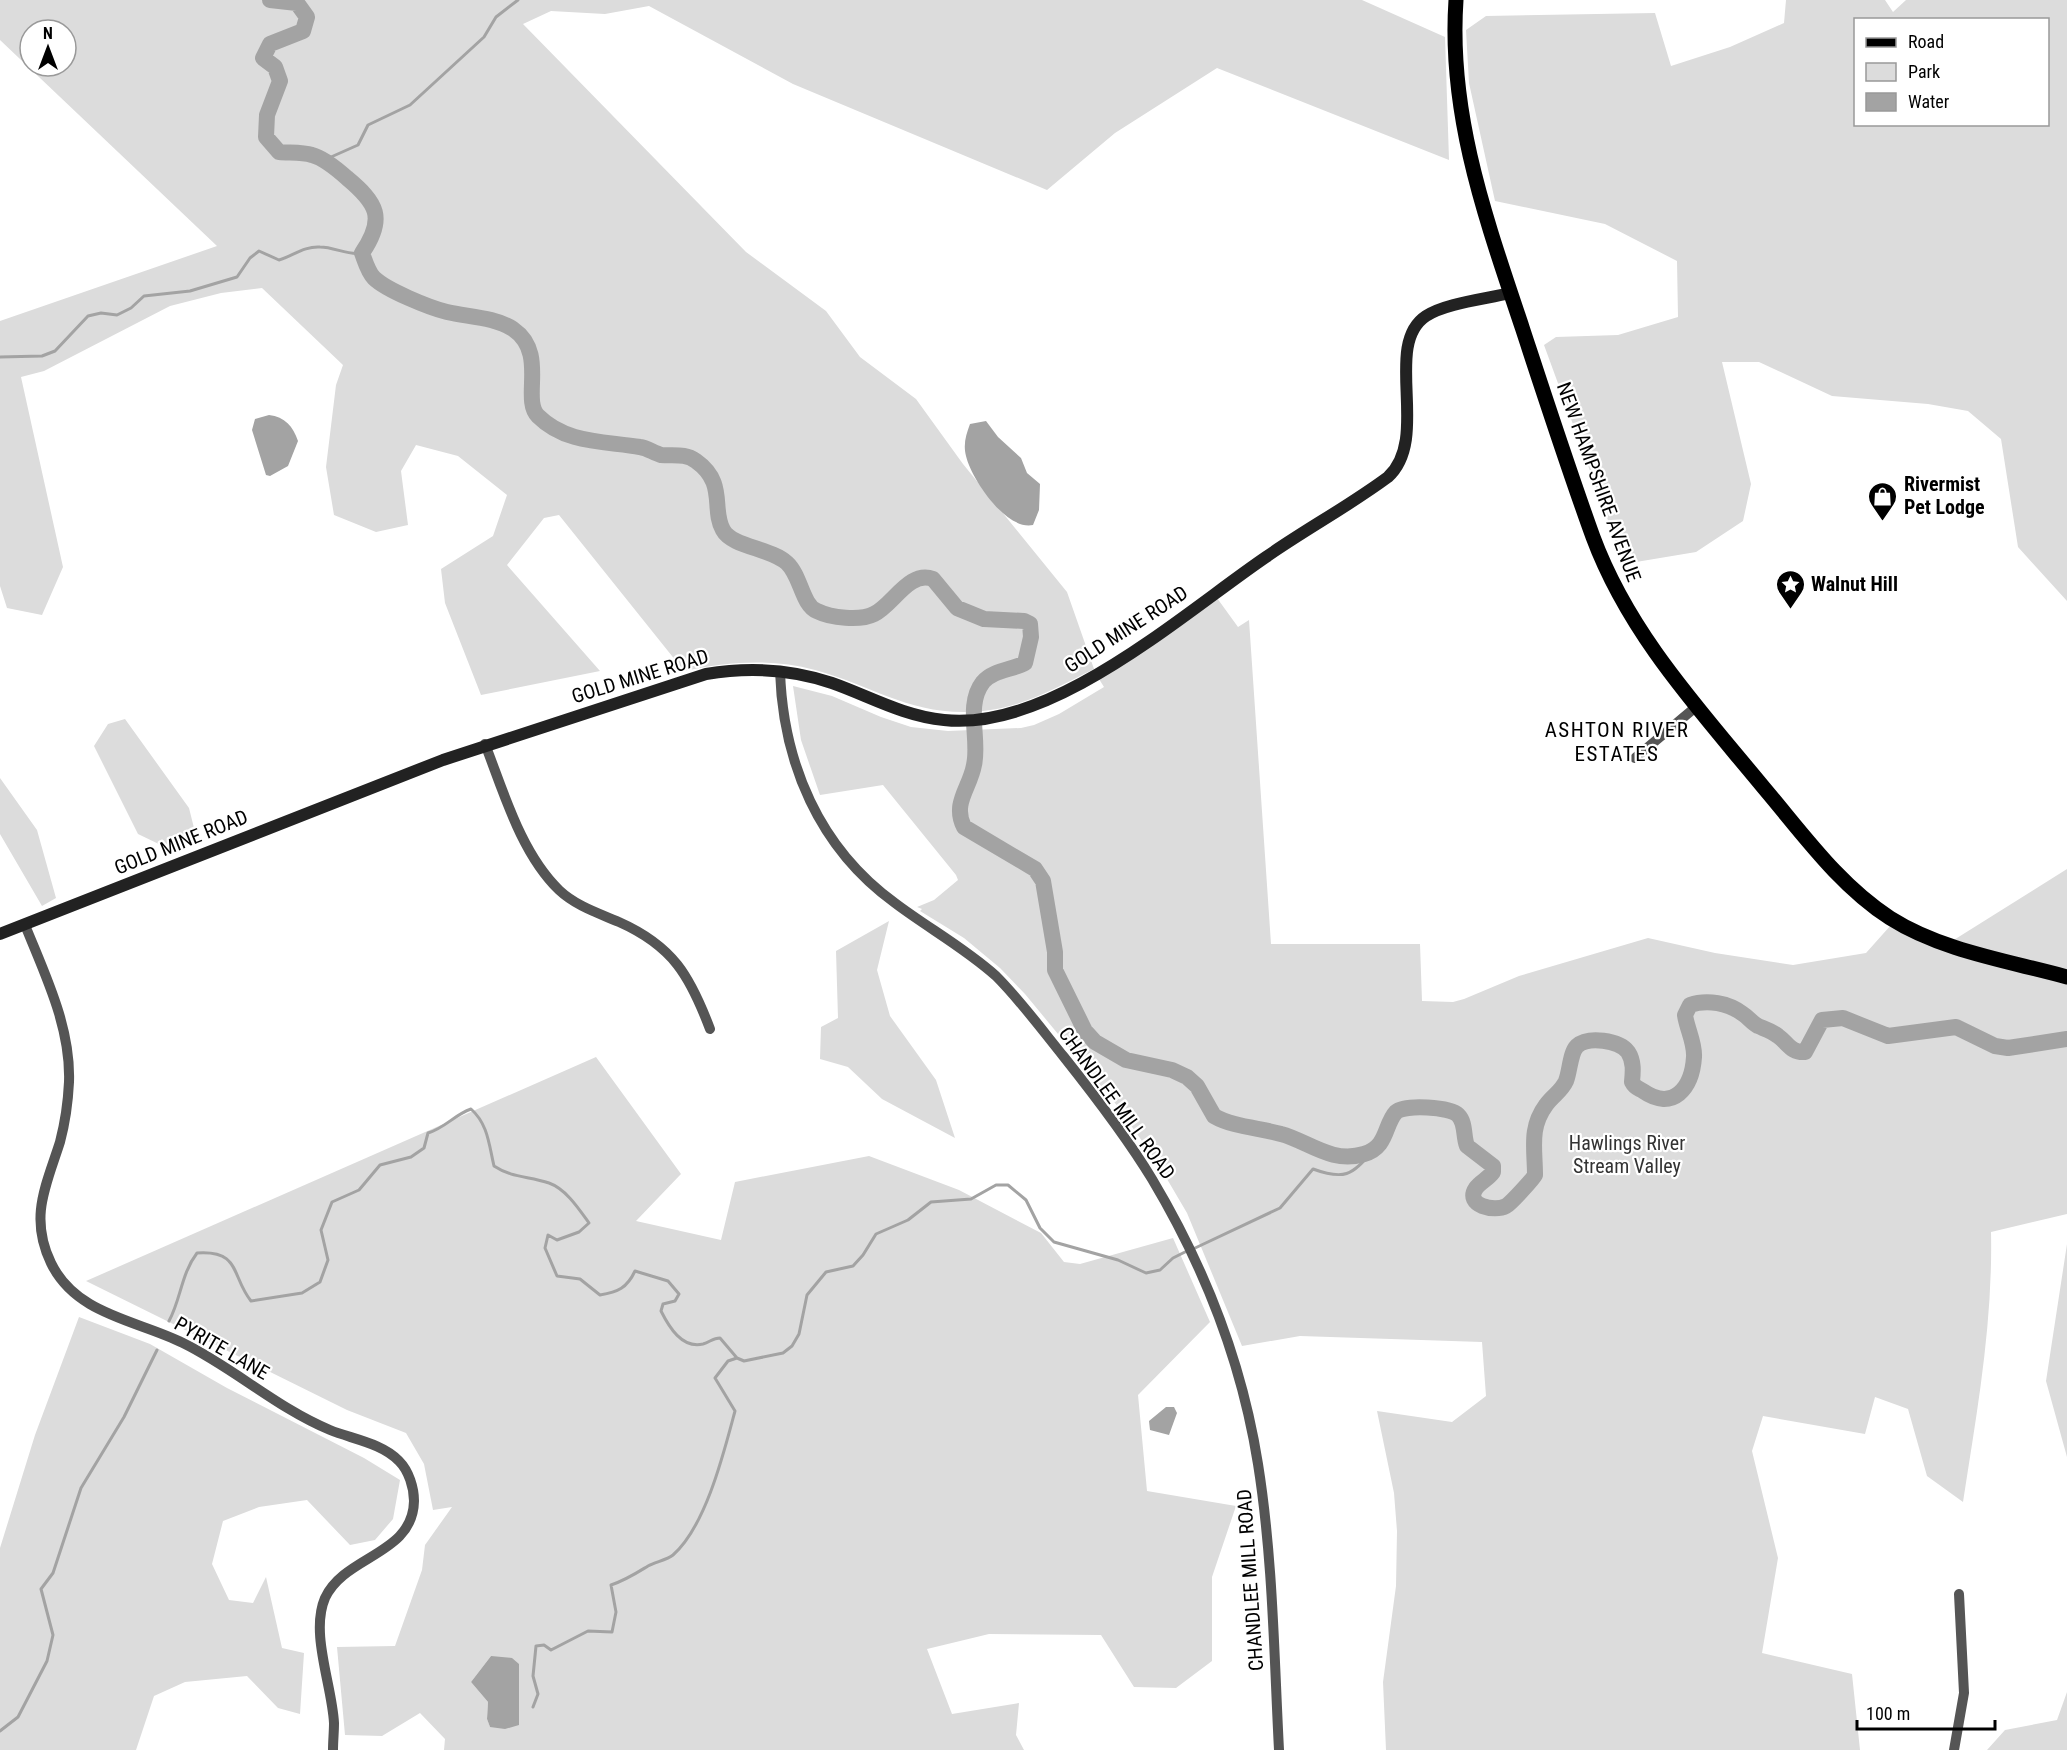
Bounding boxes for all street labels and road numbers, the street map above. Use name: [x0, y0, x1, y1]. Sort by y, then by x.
street label: NEW HAMPSHIRE AVENUE: [1552, 379, 1646, 585]
street label: GOLD MINE ROAD: [1060, 580, 1192, 678]
street label: GOLD MINE ROAD: [569, 644, 711, 708]
street label: GOLD MINE ROAD: [111, 804, 251, 880]
street label: CHANDLEE MILL ROAD: [1054, 1022, 1180, 1184]
street label: PYRITE LANE: [170, 1311, 274, 1385]
street label: CHANDLEE MILL ROAD: [1232, 1488, 1268, 1672]

